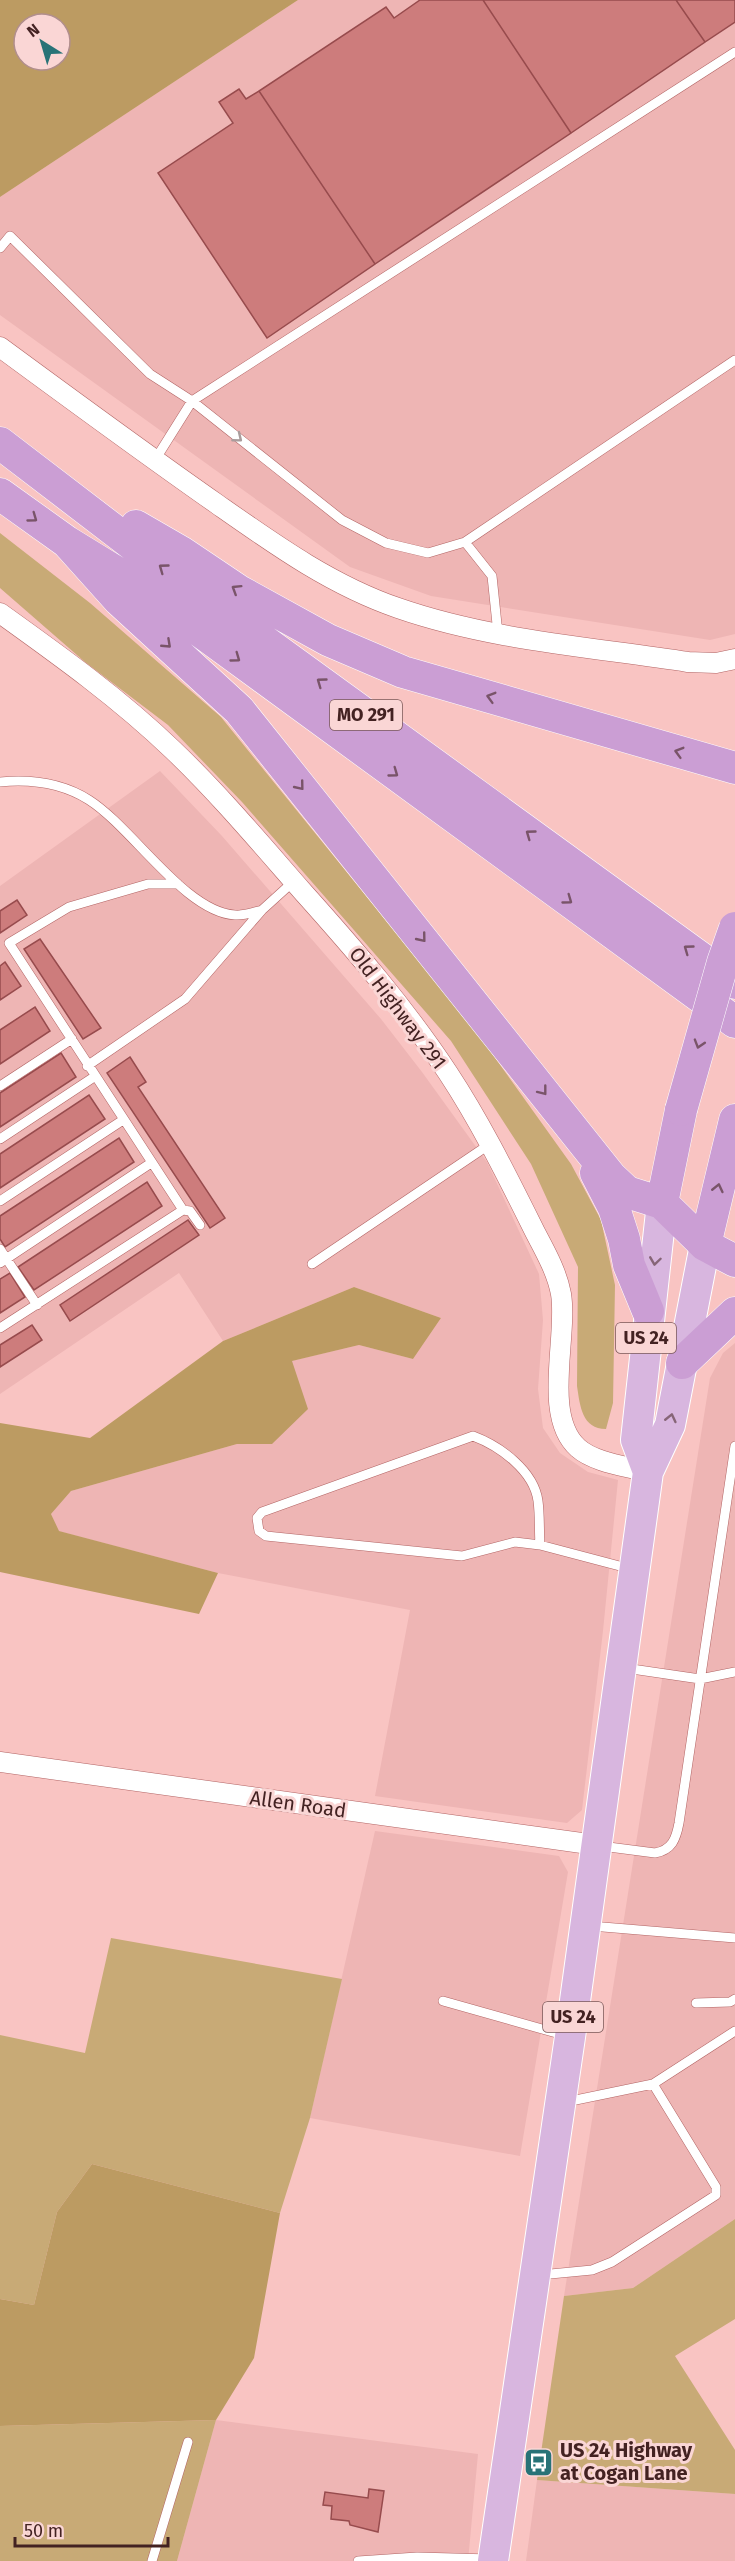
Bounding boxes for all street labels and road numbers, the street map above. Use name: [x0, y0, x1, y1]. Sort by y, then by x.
road number: MO 291: [330, 700, 402, 730]
street label: Old Highway 291: [344, 942, 452, 1074]
road number: US 24: [616, 1323, 676, 1353]
street label: Allen Road: [248, 1785, 348, 1823]
road number: US 24: [543, 2002, 603, 2032]

